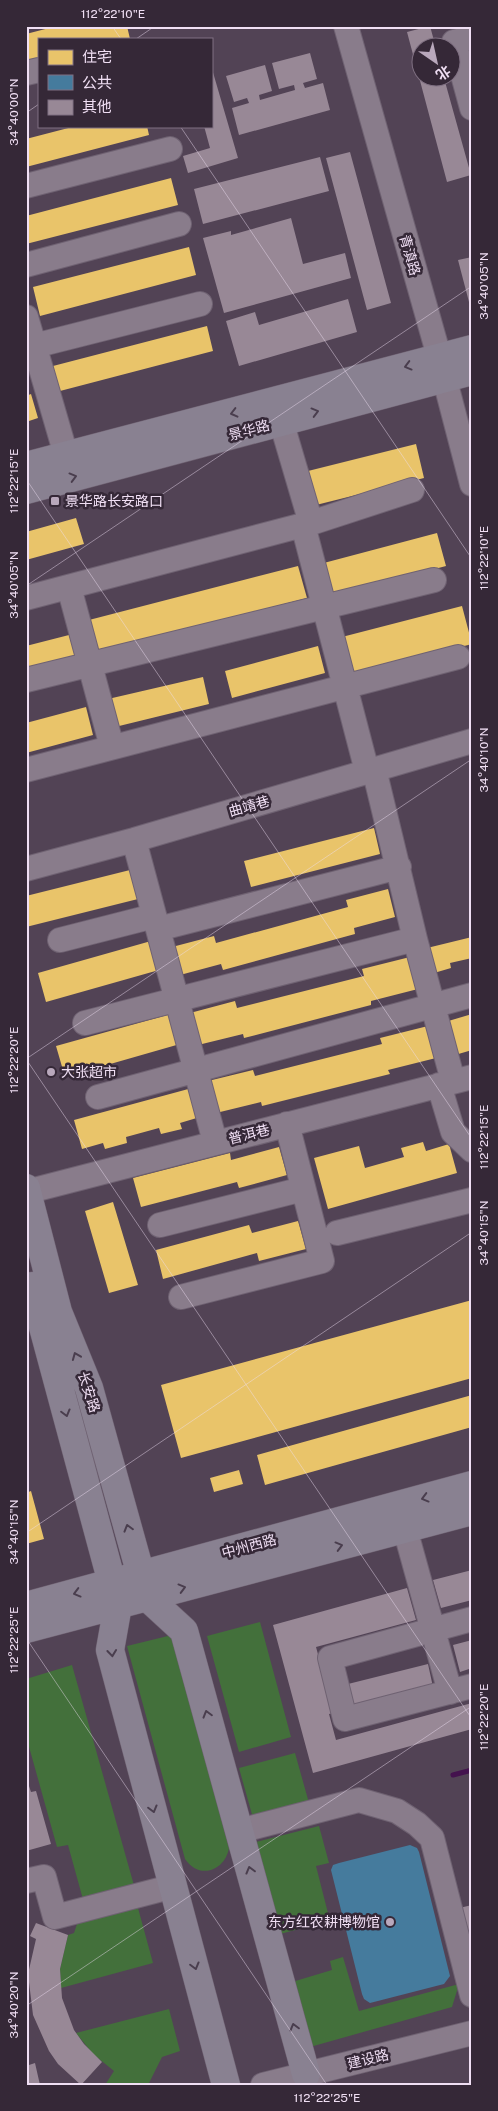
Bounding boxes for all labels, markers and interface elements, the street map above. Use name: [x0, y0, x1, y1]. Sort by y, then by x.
text: 112°22'10"E: [81, 7, 145, 21]
legend: [38, 38, 212, 128]
north arrow: [410, 38, 460, 88]
text: 住宅: [82, 48, 112, 65]
text: 北: [433, 62, 454, 83]
text: 公共: [82, 74, 112, 91]
text: 34°40'00"N: [7, 78, 21, 146]
text: 其他: [82, 98, 112, 115]
street label: 青滇路: [397, 233, 423, 277]
text: 34°40'05"N: [477, 252, 491, 320]
one-way arrow: [404, 361, 412, 371]
one-way arrow: [230, 407, 238, 417]
one-way arrow: [310, 408, 318, 418]
street label: 景华路: [227, 417, 271, 443]
text: 112°22'15"E: [7, 449, 21, 513]
one-way arrow: [69, 473, 77, 483]
place label: 景华路长安路口: [65, 493, 163, 509]
marker: 景华路长安路口: [49, 495, 61, 507]
text: 112°22'10"E: [477, 526, 491, 590]
text: 34°40'05"N: [7, 551, 21, 619]
text: 34°40'10"N: [477, 728, 491, 792]
street label: 曲靖巷: [227, 793, 271, 819]
text: 112°22'20"E: [7, 1027, 21, 1093]
place label: 大张超市: [61, 1064, 117, 1080]
marker: 大张超市: [45, 1066, 57, 1078]
text: 112°22'15"E: [477, 1105, 491, 1169]
street label: 普洱巷: [227, 1121, 271, 1147]
text: 34°40'15"N: [477, 1200, 491, 1266]
one-way arrow: [72, 1352, 82, 1361]
street label: 长安路: [75, 1370, 103, 1414]
one-way arrow: [60, 1409, 71, 1418]
one-way arrow: [421, 1492, 429, 1502]
text: 34°40'15"N: [7, 1499, 21, 1565]
one-way arrow: [124, 1525, 134, 1533]
street label: 中州西路: [220, 1531, 278, 1561]
one-way arrow: [335, 1542, 343, 1552]
one-way arrow: [178, 1583, 187, 1594]
one-way arrow: [73, 1587, 82, 1598]
text: 112°22'25"E: [7, 1606, 21, 1674]
one-way arrow: [106, 1649, 117, 1657]
text: 112°22'20"E: [477, 1684, 491, 1750]
one-way arrow: [202, 1709, 213, 1718]
one-way arrow: [147, 1805, 158, 1814]
one-way arrow: [246, 1867, 256, 1875]
place label: 东方红农耕博物馆: [268, 1914, 380, 1930]
marker: 东方红农耕博物馆: [384, 1916, 396, 1928]
one-way arrow: [189, 1962, 200, 1971]
text: 34°40'20"N: [7, 1971, 21, 2039]
one-way arrow: [289, 2024, 299, 2032]
street label: 建设路: [346, 2046, 390, 2072]
text: 112°22'25"E: [293, 2091, 361, 2105]

